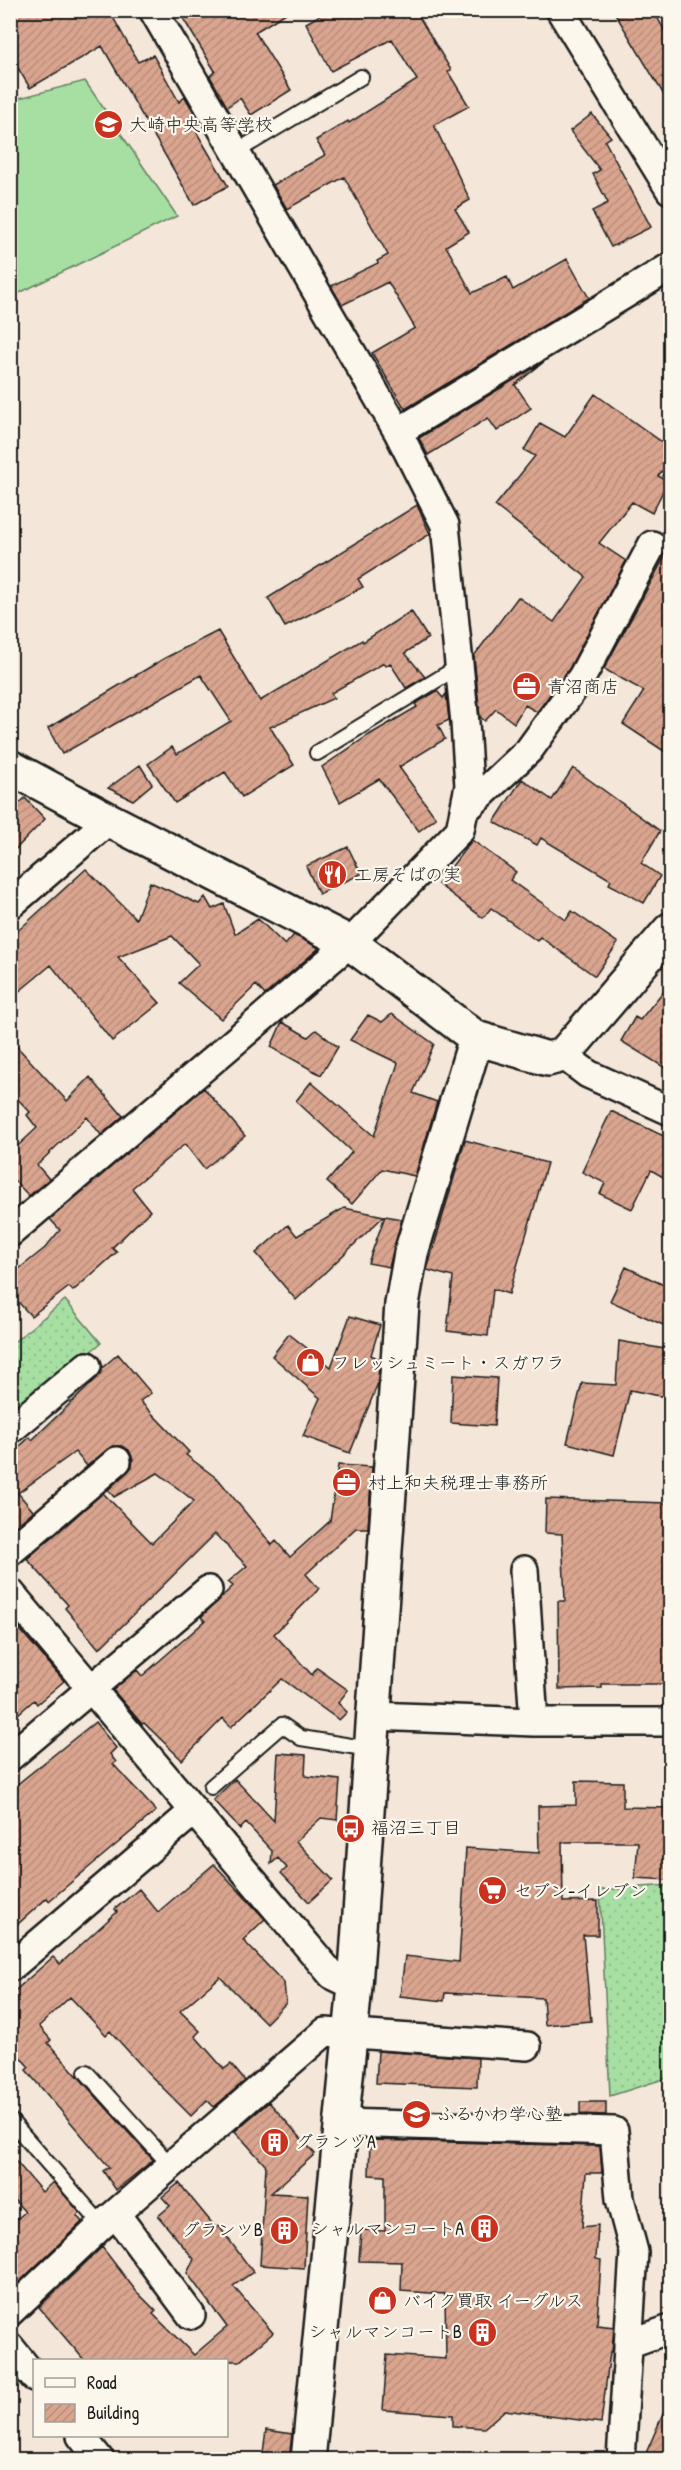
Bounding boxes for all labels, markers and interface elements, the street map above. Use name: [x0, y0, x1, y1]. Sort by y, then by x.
school or university icon: 大崎中央高等学校: [92, 109, 124, 141]
place label: 大崎中央高等学校: [129, 112, 273, 137]
office icon: 青沼商店: [510, 671, 542, 703]
place label: 青沼商店: [547, 674, 619, 699]
restaurant icon: 工房そばの実: [317, 859, 349, 891]
place label: 工房そばの実: [354, 862, 461, 887]
shop icon: フレッシュミート・スガワラ: [295, 1347, 327, 1379]
place label: フレッシュミート・スガワラ: [332, 1350, 565, 1375]
office icon: 村上和夫税理士事務所: [331, 1467, 363, 1499]
place label: 村上和夫税理士事務所: [368, 1470, 548, 1495]
bus stop icon: 福沼三丁目: [334, 1812, 366, 1844]
place label: 福沼三丁目: [371, 1815, 461, 1840]
supermarket icon: セブン-イレブン: [477, 1875, 509, 1907]
place label: セブン-イレブン: [514, 1878, 647, 1903]
school or university icon: ふるかわ学心塾: [400, 2098, 432, 2130]
place label: ふるかわ学心塾: [437, 2101, 563, 2126]
building icon: グランツA: [258, 2126, 290, 2158]
place label: グランツA: [295, 2129, 376, 2154]
building icon: シャルマンコートA: [469, 2213, 501, 2245]
building icon: グランツB: [268, 2214, 300, 2246]
place label: シャルマンコートA: [311, 2216, 464, 2241]
place label: グランツB: [182, 2217, 263, 2242]
shop icon: バイク買取 イーグルス: [366, 2285, 398, 2317]
place label: バイク買取 イーグルス: [403, 2288, 583, 2313]
building icon: シャルマンコートB: [467, 2316, 499, 2348]
place label: シャルマンコートB: [309, 2319, 462, 2344]
legend: [33, 2359, 228, 2437]
text: Road: [87, 2370, 117, 2395]
text: Building: [87, 2400, 139, 2425]

